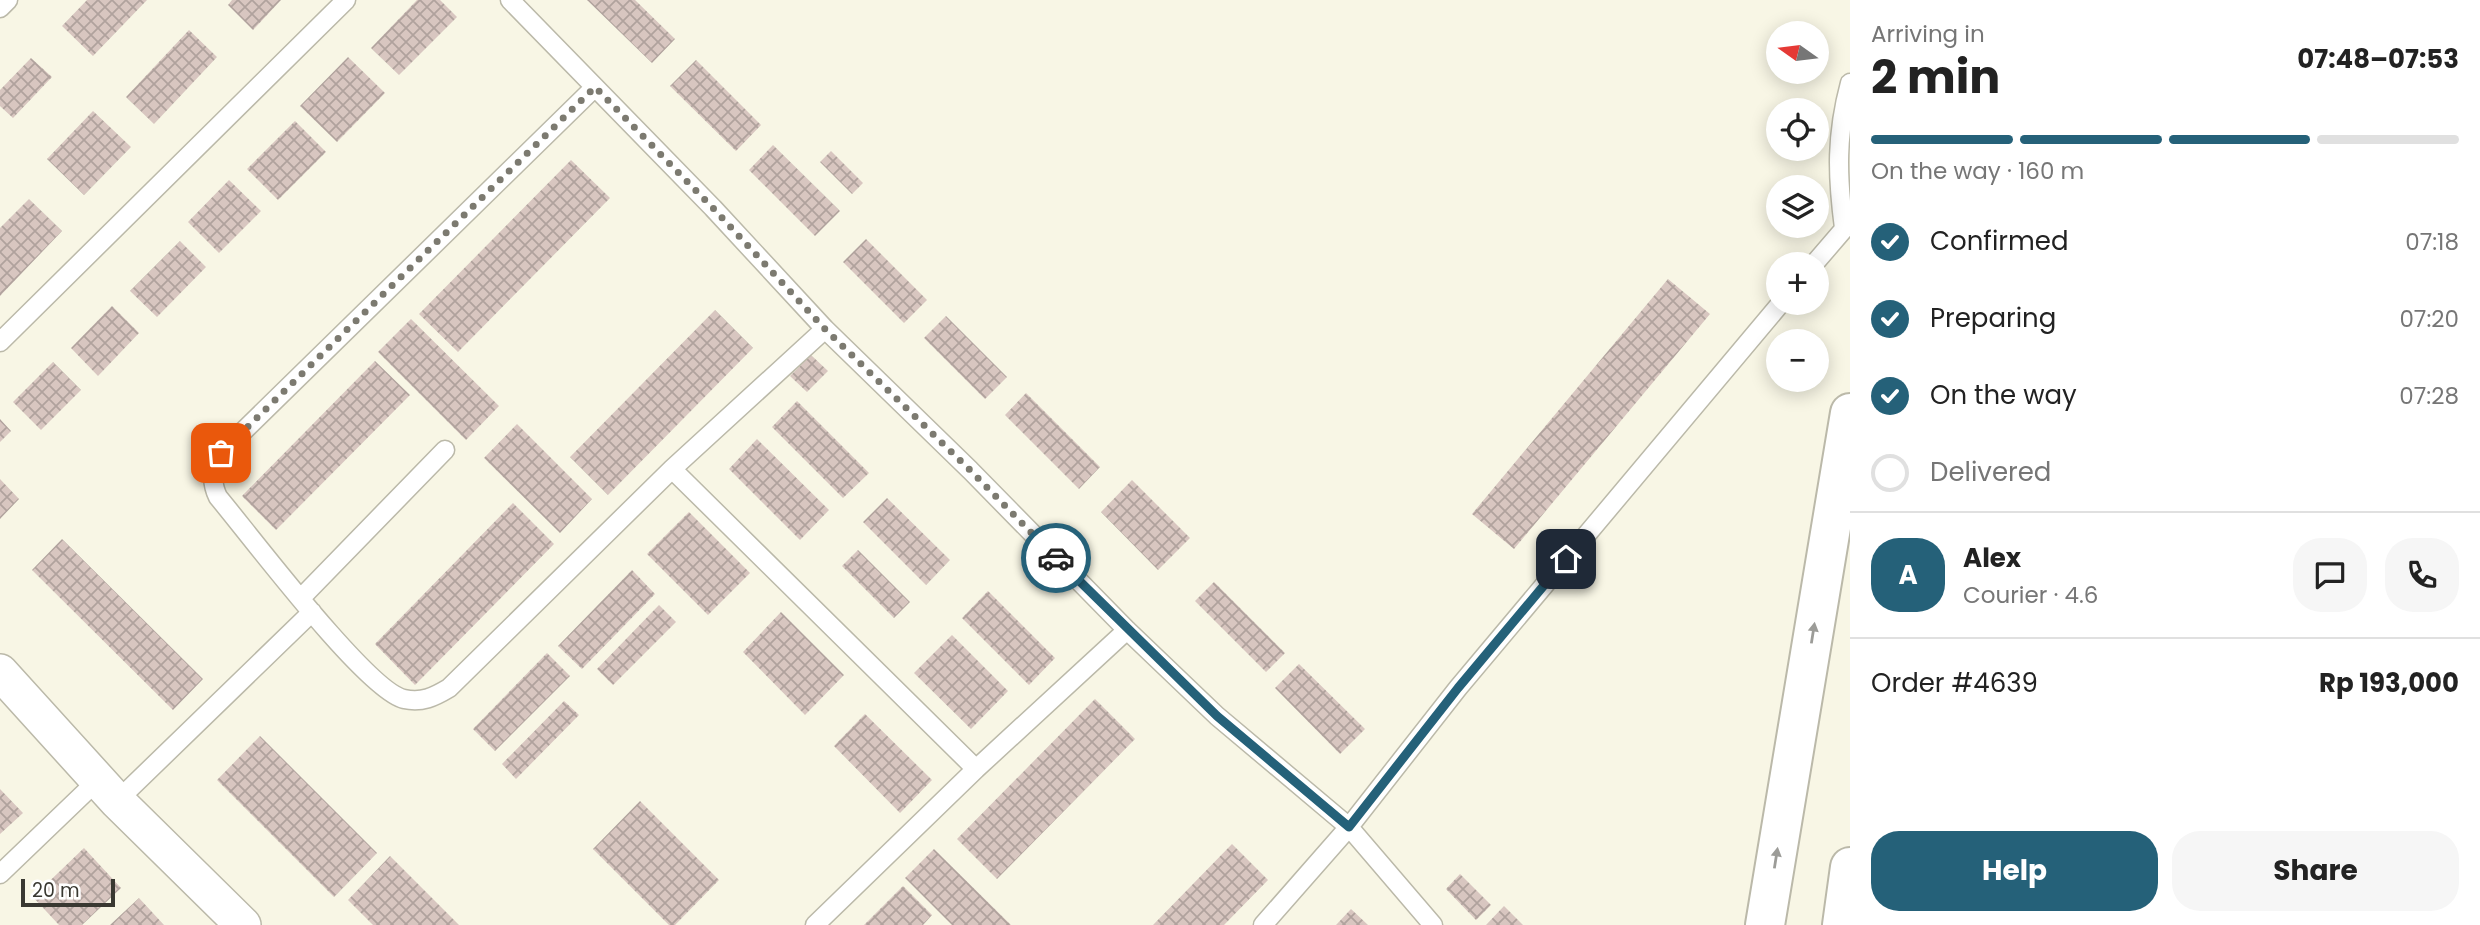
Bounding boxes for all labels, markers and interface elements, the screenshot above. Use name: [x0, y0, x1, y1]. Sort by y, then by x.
text: Arriving in: [1871, 18, 1985, 50]
north arrow: [1766, 21, 1829, 84]
map controls: [1766, 21, 1829, 392]
text: 07:48–07:53: [2297, 41, 2459, 77]
text: 2 min: [1871, 45, 2000, 109]
button: locate: [1766, 98, 1829, 161]
text: On the way · 160 m: [1871, 155, 2084, 187]
button: layers: [1766, 175, 1829, 238]
icon: check: [1871, 223, 1909, 261]
text: Confirmed: [1930, 223, 2068, 259]
text: 07:18: [2405, 226, 2459, 258]
button: +: [1766, 252, 1829, 315]
icon: check: [1871, 300, 1909, 338]
text: Preparing: [1930, 300, 2056, 336]
text: 07:20: [2399, 303, 2459, 335]
button: −: [1766, 329, 1829, 392]
icon: check: [1871, 377, 1909, 415]
text: On the way: [1930, 377, 2077, 413]
text: 07:28: [2399, 380, 2459, 412]
pin: [191, 423, 251, 483]
icon: bag: [202, 434, 240, 472]
text: Delivered: [1930, 454, 2051, 490]
courier: [1021, 523, 1091, 593]
pin: [1536, 529, 1596, 589]
button: chat: [2293, 538, 2367, 612]
button: phone: [2385, 538, 2459, 612]
icon: car: [1037, 539, 1075, 577]
icon: home: [1547, 540, 1585, 578]
text: Alex: [1963, 540, 2021, 576]
text: A: [1898, 557, 1918, 593]
text: Courier · 4.6: [1963, 579, 2098, 611]
one-way arrow: [1808, 622, 1819, 644]
text: Order #4639: [1871, 665, 2038, 701]
text: Rp 193,000: [2319, 665, 2459, 701]
button: Help: [1871, 831, 2158, 911]
button: Share: [2172, 831, 2459, 911]
one-way arrow: [1771, 847, 1782, 869]
scale bar: [21, 876, 116, 908]
text: 20 m: [32, 877, 80, 904]

